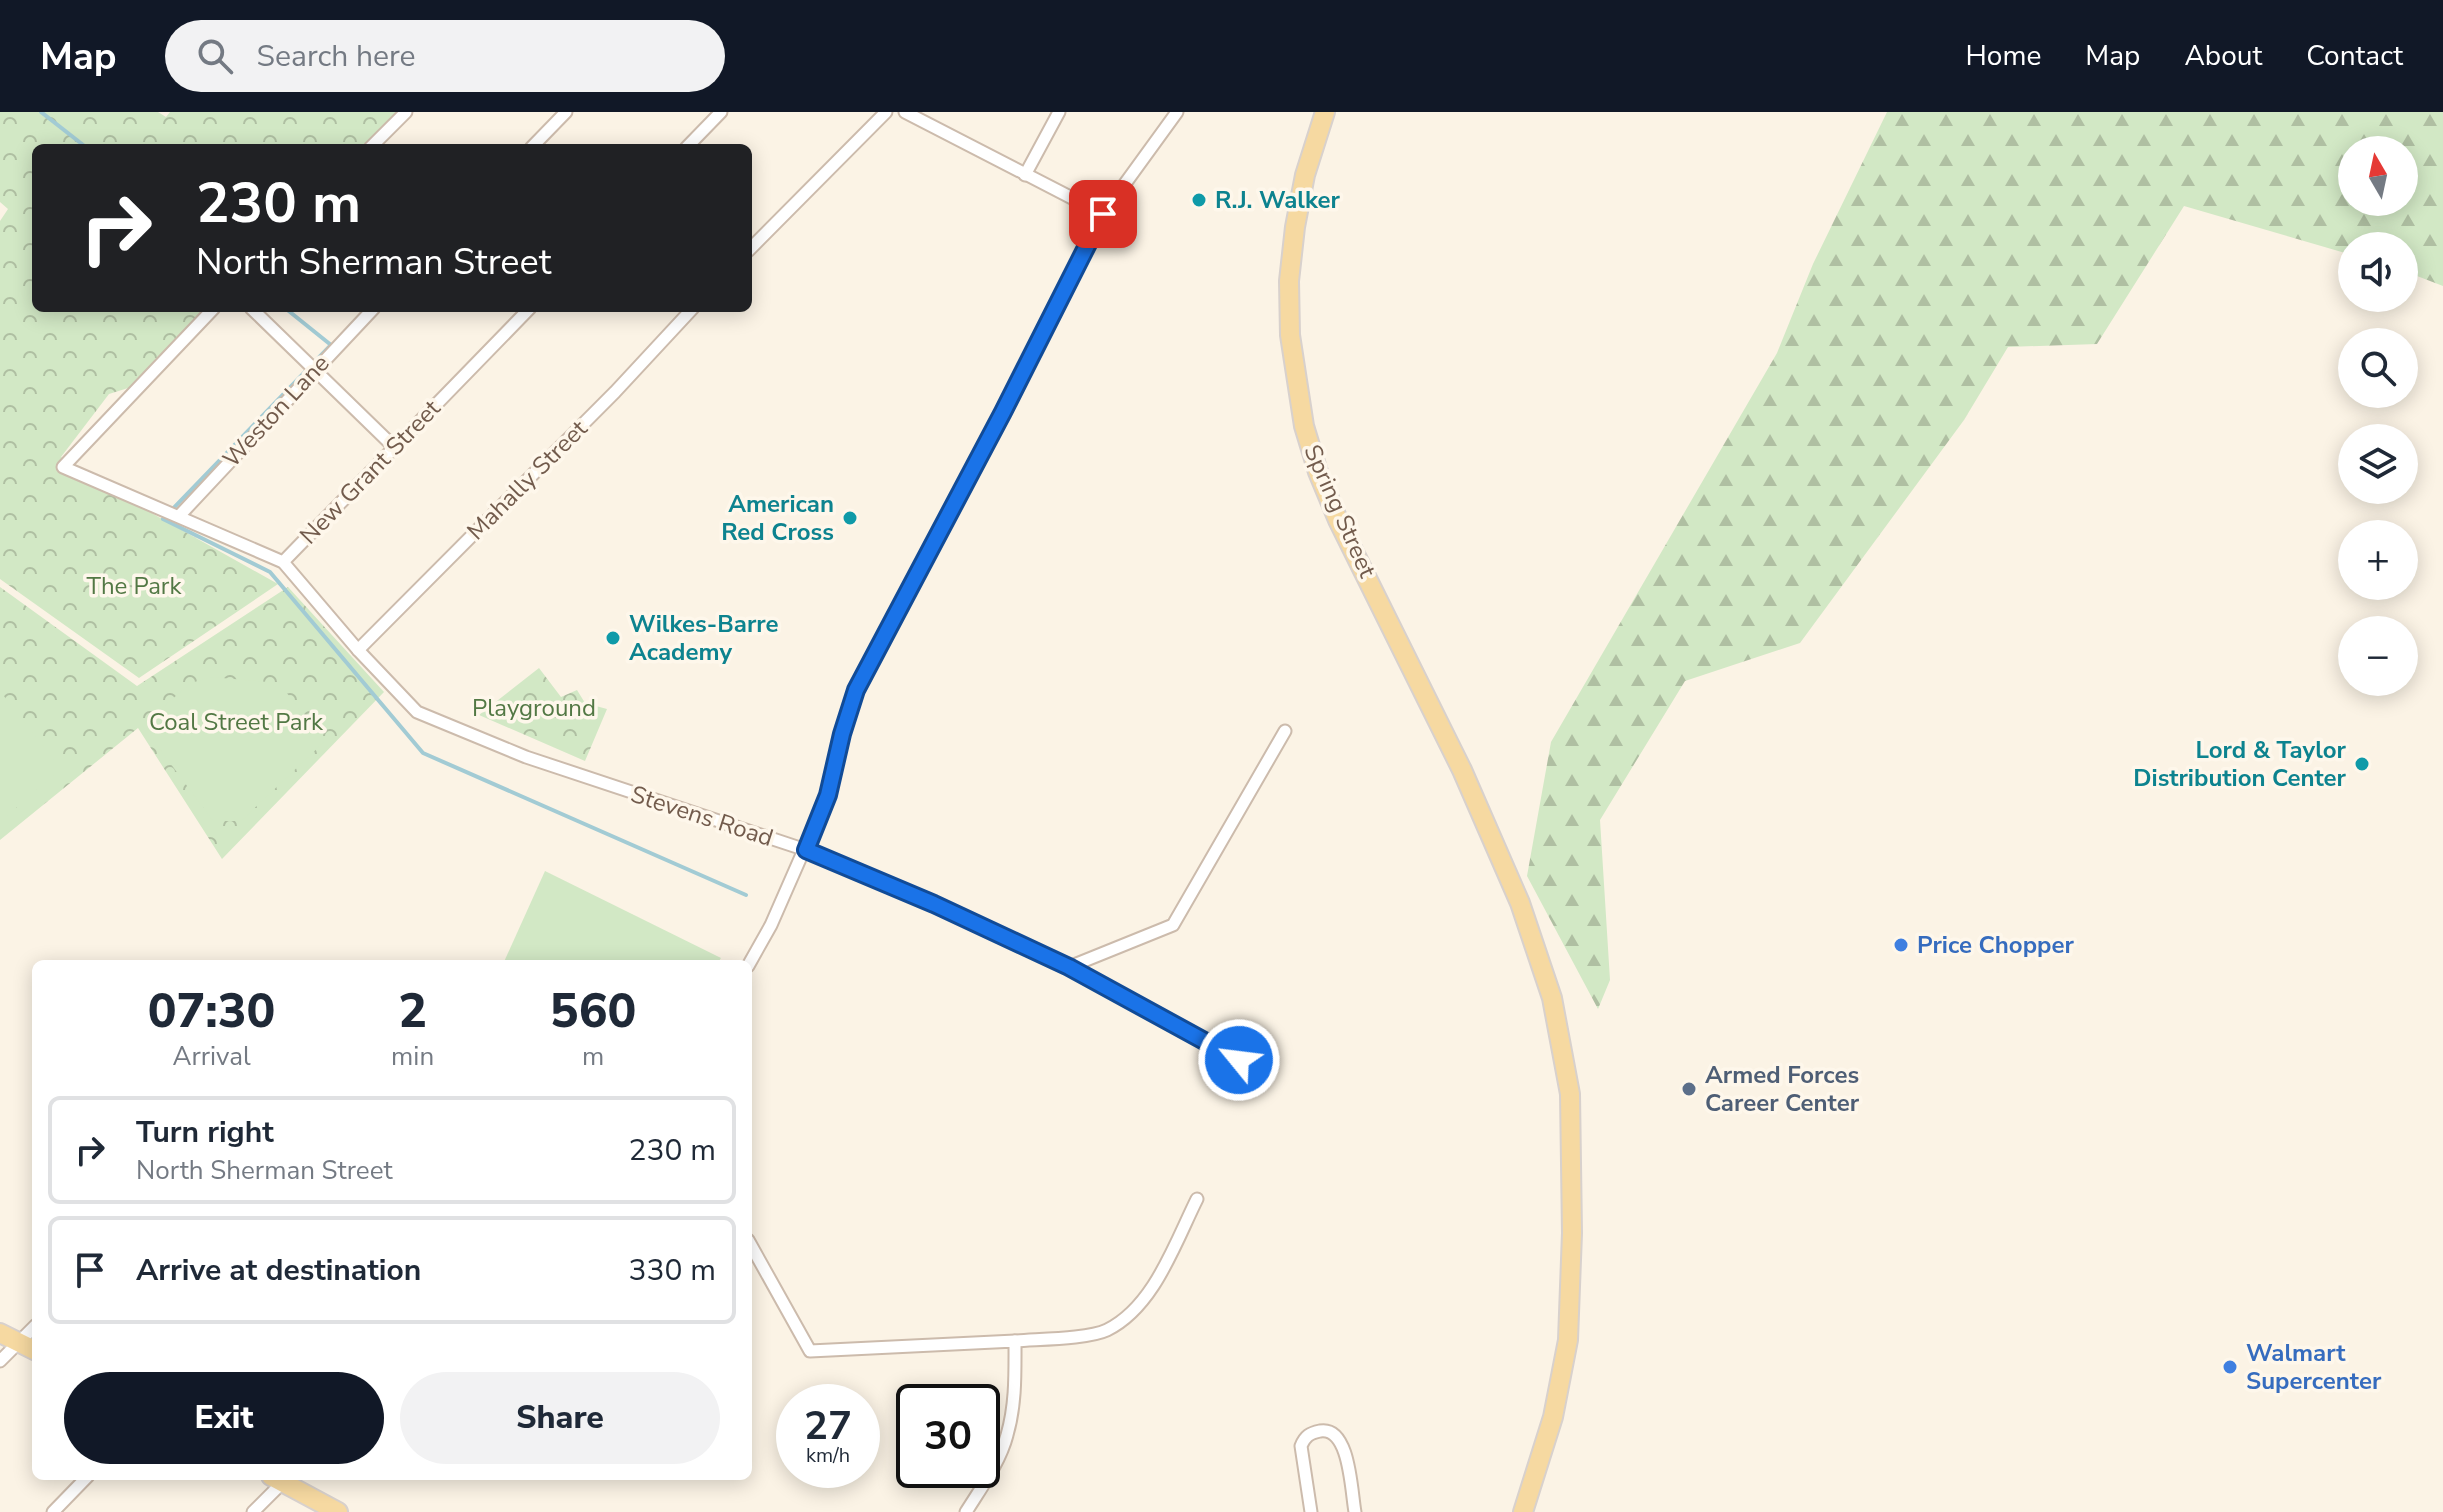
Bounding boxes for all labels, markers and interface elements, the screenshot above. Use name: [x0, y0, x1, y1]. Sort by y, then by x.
search box: [165, 20, 725, 92]
text: Map: [40, 31, 117, 82]
icon: search: [193, 34, 237, 78]
text: Search here: [257, 36, 416, 77]
text: Home: [1966, 37, 2041, 75]
text: Map: [2085, 37, 2140, 75]
text: About: [2184, 37, 2262, 75]
text: Contact: [2306, 37, 2403, 75]
north arrow: [2338, 136, 2418, 216]
map controls: [2338, 136, 2418, 696]
text: 230 m: [196, 165, 361, 242]
icon: right: [64, 176, 168, 280]
pin: [1069, 180, 1137, 248]
place label: R.J. Walker: [1215, 184, 1341, 216]
marker: R.J. Walker: [1190, 191, 1208, 209]
icon: arrive: [1081, 192, 1125, 236]
button: sound: [2338, 232, 2418, 312]
text: North Sherman Street: [196, 238, 551, 287]
button: search: [2338, 328, 2418, 408]
street label: Weston Lane: [216, 348, 336, 474]
street label: New Grant Street: [293, 392, 448, 551]
street label: Mahally Street: [460, 413, 594, 547]
button: layers: [2338, 424, 2418, 504]
street label: Spring Street: [1296, 440, 1384, 583]
place label: American Red Cross: [721, 488, 834, 548]
marker: American Red Cross: [841, 509, 859, 527]
button: +: [2338, 520, 2418, 600]
park label: The Park: [87, 570, 182, 602]
place label: Wilkes-Barre Academy: [629, 608, 779, 668]
button: −: [2338, 616, 2418, 696]
marker: Wilkes-Barre Academy: [604, 629, 622, 647]
park label: Playground: [472, 692, 596, 724]
park label: Coal Street Park: [149, 706, 324, 738]
place label: Lord & Taylor Distribution Center: [2133, 734, 2347, 794]
marker: Lord & Taylor Distribution Center: [2353, 755, 2371, 773]
street label: Stevens Road: [627, 778, 777, 854]
place label: Price Chopper: [1917, 929, 2074, 961]
marker: Price Chopper: [1892, 936, 1910, 954]
text: 07:30: [148, 978, 275, 1044]
text: 2: [398, 978, 427, 1044]
text: 560: [550, 978, 636, 1044]
position arrow: [1197, 1018, 1281, 1102]
text: Arrival: [172, 1039, 251, 1074]
text: min: [391, 1039, 434, 1074]
text: m: [582, 1039, 604, 1074]
place label: Armed Forces Career Center: [1705, 1059, 1860, 1119]
marker: Armed Forces Career Center: [1680, 1080, 1698, 1098]
text: Turn right: [136, 1112, 274, 1153]
icon: right: [68, 1128, 112, 1172]
text: 230 m: [629, 1130, 716, 1171]
text: North Sherman Street: [136, 1153, 393, 1188]
icon: arrive: [68, 1248, 112, 1292]
text: Arrive at destination: [136, 1250, 421, 1291]
text: 330 m: [629, 1250, 716, 1291]
place label: Walmart Supercenter: [2246, 1337, 2382, 1397]
marker: Walmart Supercenter: [2221, 1358, 2239, 1376]
button: Exit: [64, 1372, 384, 1464]
button: Share: [400, 1372, 720, 1464]
speed limit sign: 30: [896, 1384, 1000, 1488]
text: 27: [804, 1399, 852, 1453]
text: km/h: [806, 1442, 850, 1469]

